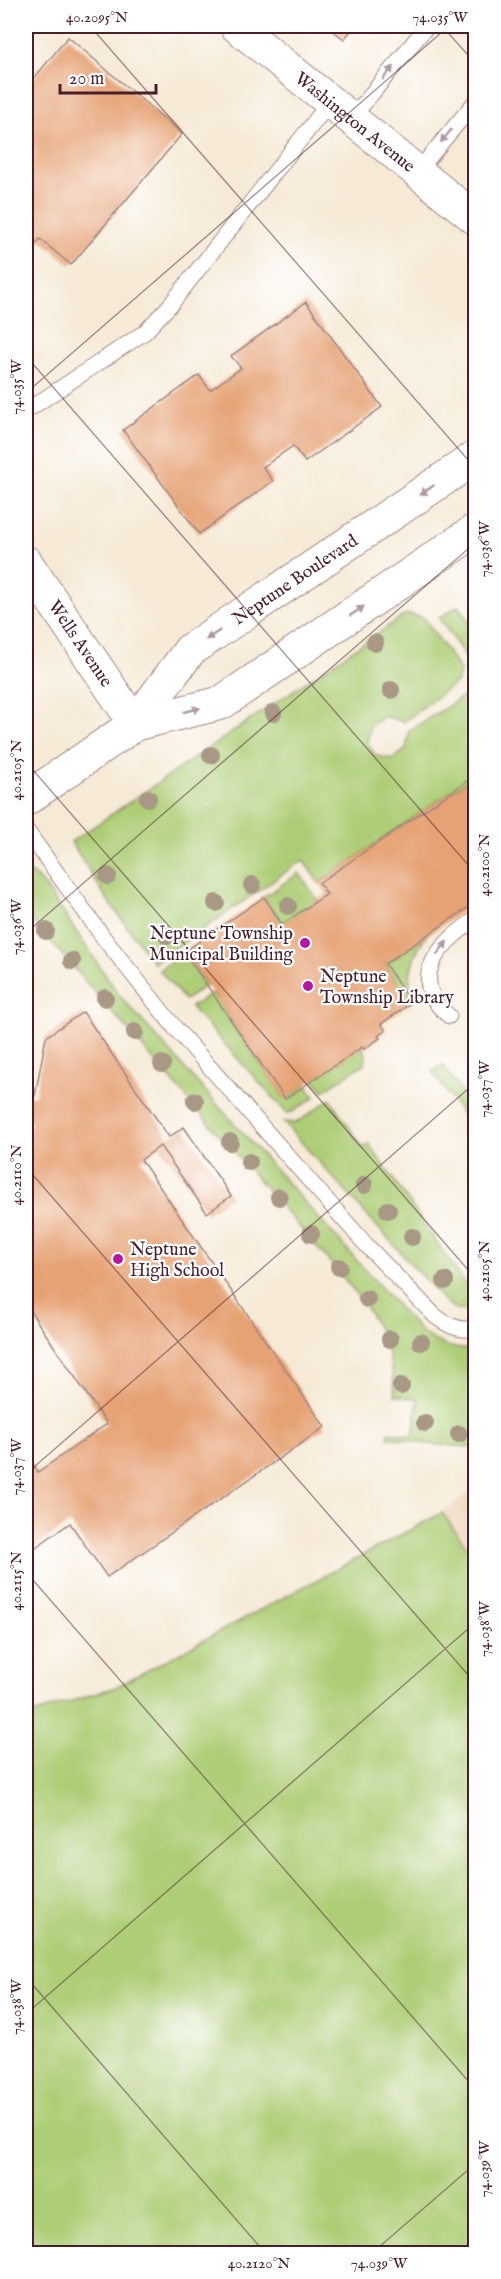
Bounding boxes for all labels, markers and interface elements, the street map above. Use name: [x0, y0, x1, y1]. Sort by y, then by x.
text: 40.2095°N: [66, 8, 128, 27]
text: 74.035°W: [412, 8, 468, 27]
scale bar: [60, 57, 156, 95]
one-way arrow: [381, 65, 394, 81]
text: 20 m: [69, 68, 104, 91]
street label: Washington Avenue: [289, 68, 419, 178]
one-way arrow: [440, 128, 453, 144]
text: 74.035°W: [7, 359, 26, 415]
one-way arrow: [419, 484, 435, 495]
text: 74.036°W: [475, 520, 494, 577]
street label: Neptune Boulevard: [229, 530, 363, 631]
street label: Wells Avenue: [42, 596, 117, 692]
one-way arrow: [349, 605, 366, 616]
one-way arrow: [205, 629, 222, 640]
one-way arrow: [182, 705, 201, 715]
text: 40.2105°N: [7, 739, 26, 801]
text: 40.2100°N: [475, 834, 494, 896]
text: 74.036°W: [7, 898, 26, 955]
place label: Neptune Township Municipal Building: [149, 923, 293, 967]
marker: Neptune Township Municipal Building: [298, 936, 312, 950]
one-way arrow: [436, 940, 448, 955]
place label: Neptune Township Library: [320, 966, 454, 1010]
marker: Neptune Township Library: [301, 979, 315, 993]
text: 74.037°W: [475, 1060, 494, 1117]
text: 40.2110°N: [7, 1144, 26, 1206]
place label: Neptune High School: [130, 1239, 224, 1283]
text: 40.2105°N: [475, 1240, 494, 1302]
marker: Neptune High School: [111, 1252, 125, 1266]
text: 74.037°W: [7, 1438, 26, 1495]
text: 40.2115°N: [7, 1551, 26, 1611]
text: 74.038°W: [475, 1600, 494, 1657]
text: 74.038°W: [7, 1978, 26, 2035]
text: 74.039°W: [475, 2140, 494, 2197]
text: 40.2120°N: [228, 2254, 290, 2273]
text: 74.039°W: [351, 2254, 408, 2273]

